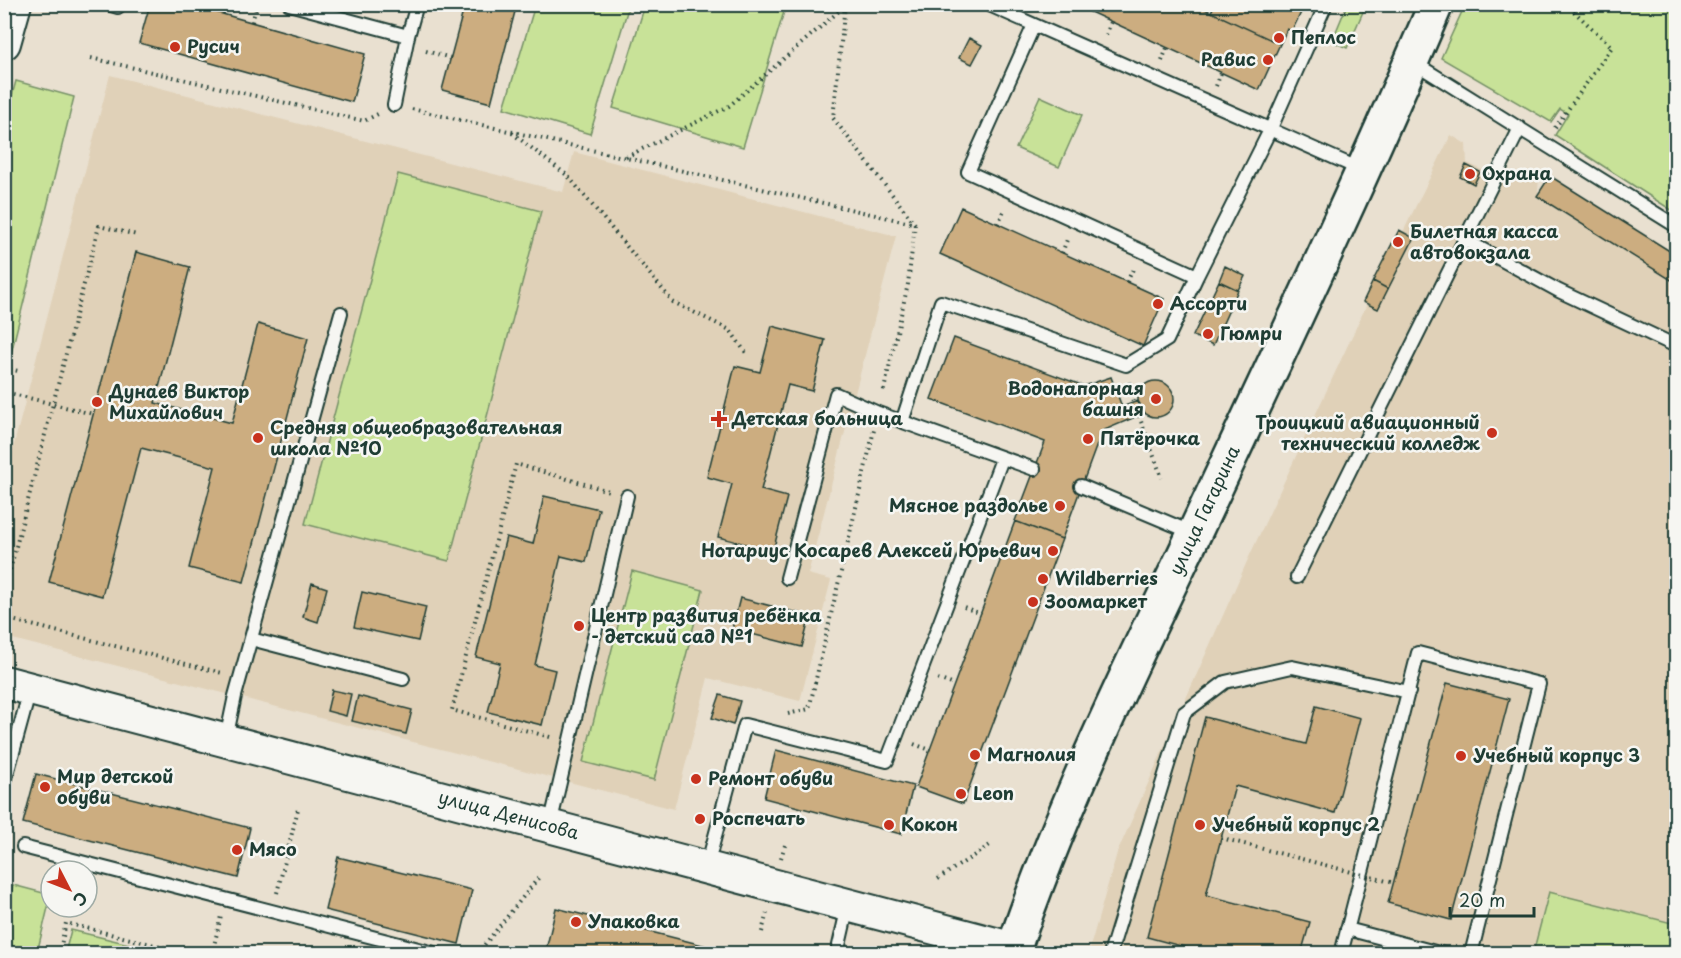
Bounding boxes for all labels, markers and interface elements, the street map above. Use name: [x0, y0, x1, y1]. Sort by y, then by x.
place label: Пеплос: [1291, 23, 1357, 50]
marker: Пеплос: [1272, 31, 1286, 45]
place label: Русич: [187, 32, 240, 59]
marker: Русич: [168, 40, 182, 54]
place label: Равис: [1201, 45, 1256, 72]
marker: Равис: [1261, 53, 1275, 67]
place label: Охрана: [1482, 159, 1553, 186]
marker: Охрана: [1463, 167, 1477, 181]
place label: Билетная касса автовокзала: [1410, 217, 1559, 265]
marker: Билетная касса автовокзала: [1391, 235, 1405, 249]
place label: Ассорти: [1170, 289, 1247, 316]
marker: Ассорти: [1151, 297, 1165, 311]
place label: Гюмри: [1220, 319, 1283, 346]
marker: Гюмри: [1201, 327, 1215, 341]
place label: Водонапорная башня: [1007, 374, 1144, 422]
place label: Дунаев Виктор Михайлович: [108, 377, 249, 425]
marker: Водонапорная башня: [1149, 392, 1163, 406]
marker: Дунаев Виктор Михайлович: [90, 395, 104, 409]
place label: Детская больница: [731, 404, 903, 431]
place label: Троицкий авиационный технический колледж: [1255, 408, 1480, 456]
marker: Детская больница: [710, 410, 728, 428]
place label: Средняя общеобразовательная школа №10: [270, 413, 562, 461]
place label: Пятёрочка: [1100, 424, 1201, 451]
marker: Троицкий авиационный технический колледж: [1485, 426, 1499, 440]
marker: Средняя общеобразовательная школа №10: [251, 431, 265, 445]
marker: Пятёрочка: [1081, 432, 1095, 446]
street label: улица Гагарина: [1161, 440, 1246, 579]
place label: Мясное раздолье: [889, 491, 1048, 518]
marker: Мясное раздолье: [1053, 499, 1067, 513]
place label: Нотариус Косарев Алексей Юрьевич: [701, 536, 1041, 563]
marker: Нотариус Косарев Алексей Юрьевич: [1046, 544, 1060, 558]
place label: Wildberries: [1055, 564, 1158, 591]
marker: Wildberries: [1036, 572, 1050, 586]
place label: Зоомаркет: [1044, 587, 1148, 614]
marker: Зоомаркет: [1026, 595, 1040, 609]
place label: Центр развития ребёнка - детский сад №1: [591, 601, 822, 649]
marker: Центр развития ребёнка - детский сад №1: [572, 619, 586, 633]
place label: Магнолия: [987, 740, 1076, 767]
place label: Учебный корпус 3: [1473, 741, 1640, 768]
marker: Магнолия: [968, 748, 982, 762]
marker: Учебный корпус 3: [1454, 749, 1468, 763]
place label: Мир детской обуви: [57, 762, 174, 810]
place label: Ремонт обуви: [708, 764, 833, 791]
marker: Ремонт обуви: [689, 772, 703, 786]
place label: Leon: [973, 779, 1014, 806]
marker: Мир детской обуви: [38, 780, 52, 794]
street label: улица Денисова: [436, 782, 583, 846]
marker: Leon: [954, 787, 968, 801]
place label: Роспечать: [712, 804, 805, 831]
place label: Кокон: [901, 810, 958, 837]
place label: Учебный корпус 2: [1212, 810, 1380, 837]
marker: Роспечать: [693, 812, 707, 826]
marker: Кокон: [882, 818, 896, 832]
marker: Учебный корпус 2: [1193, 818, 1207, 832]
place label: Мясо: [249, 835, 297, 862]
marker: Мясо: [230, 843, 244, 857]
north arrow: [39, 859, 99, 919]
scale bar: [1450, 880, 1534, 918]
text: 20 m: [1459, 886, 1505, 913]
text: С: [68, 887, 94, 912]
place label: Упаковка: [587, 907, 680, 934]
marker: Упаковка: [569, 915, 583, 929]

